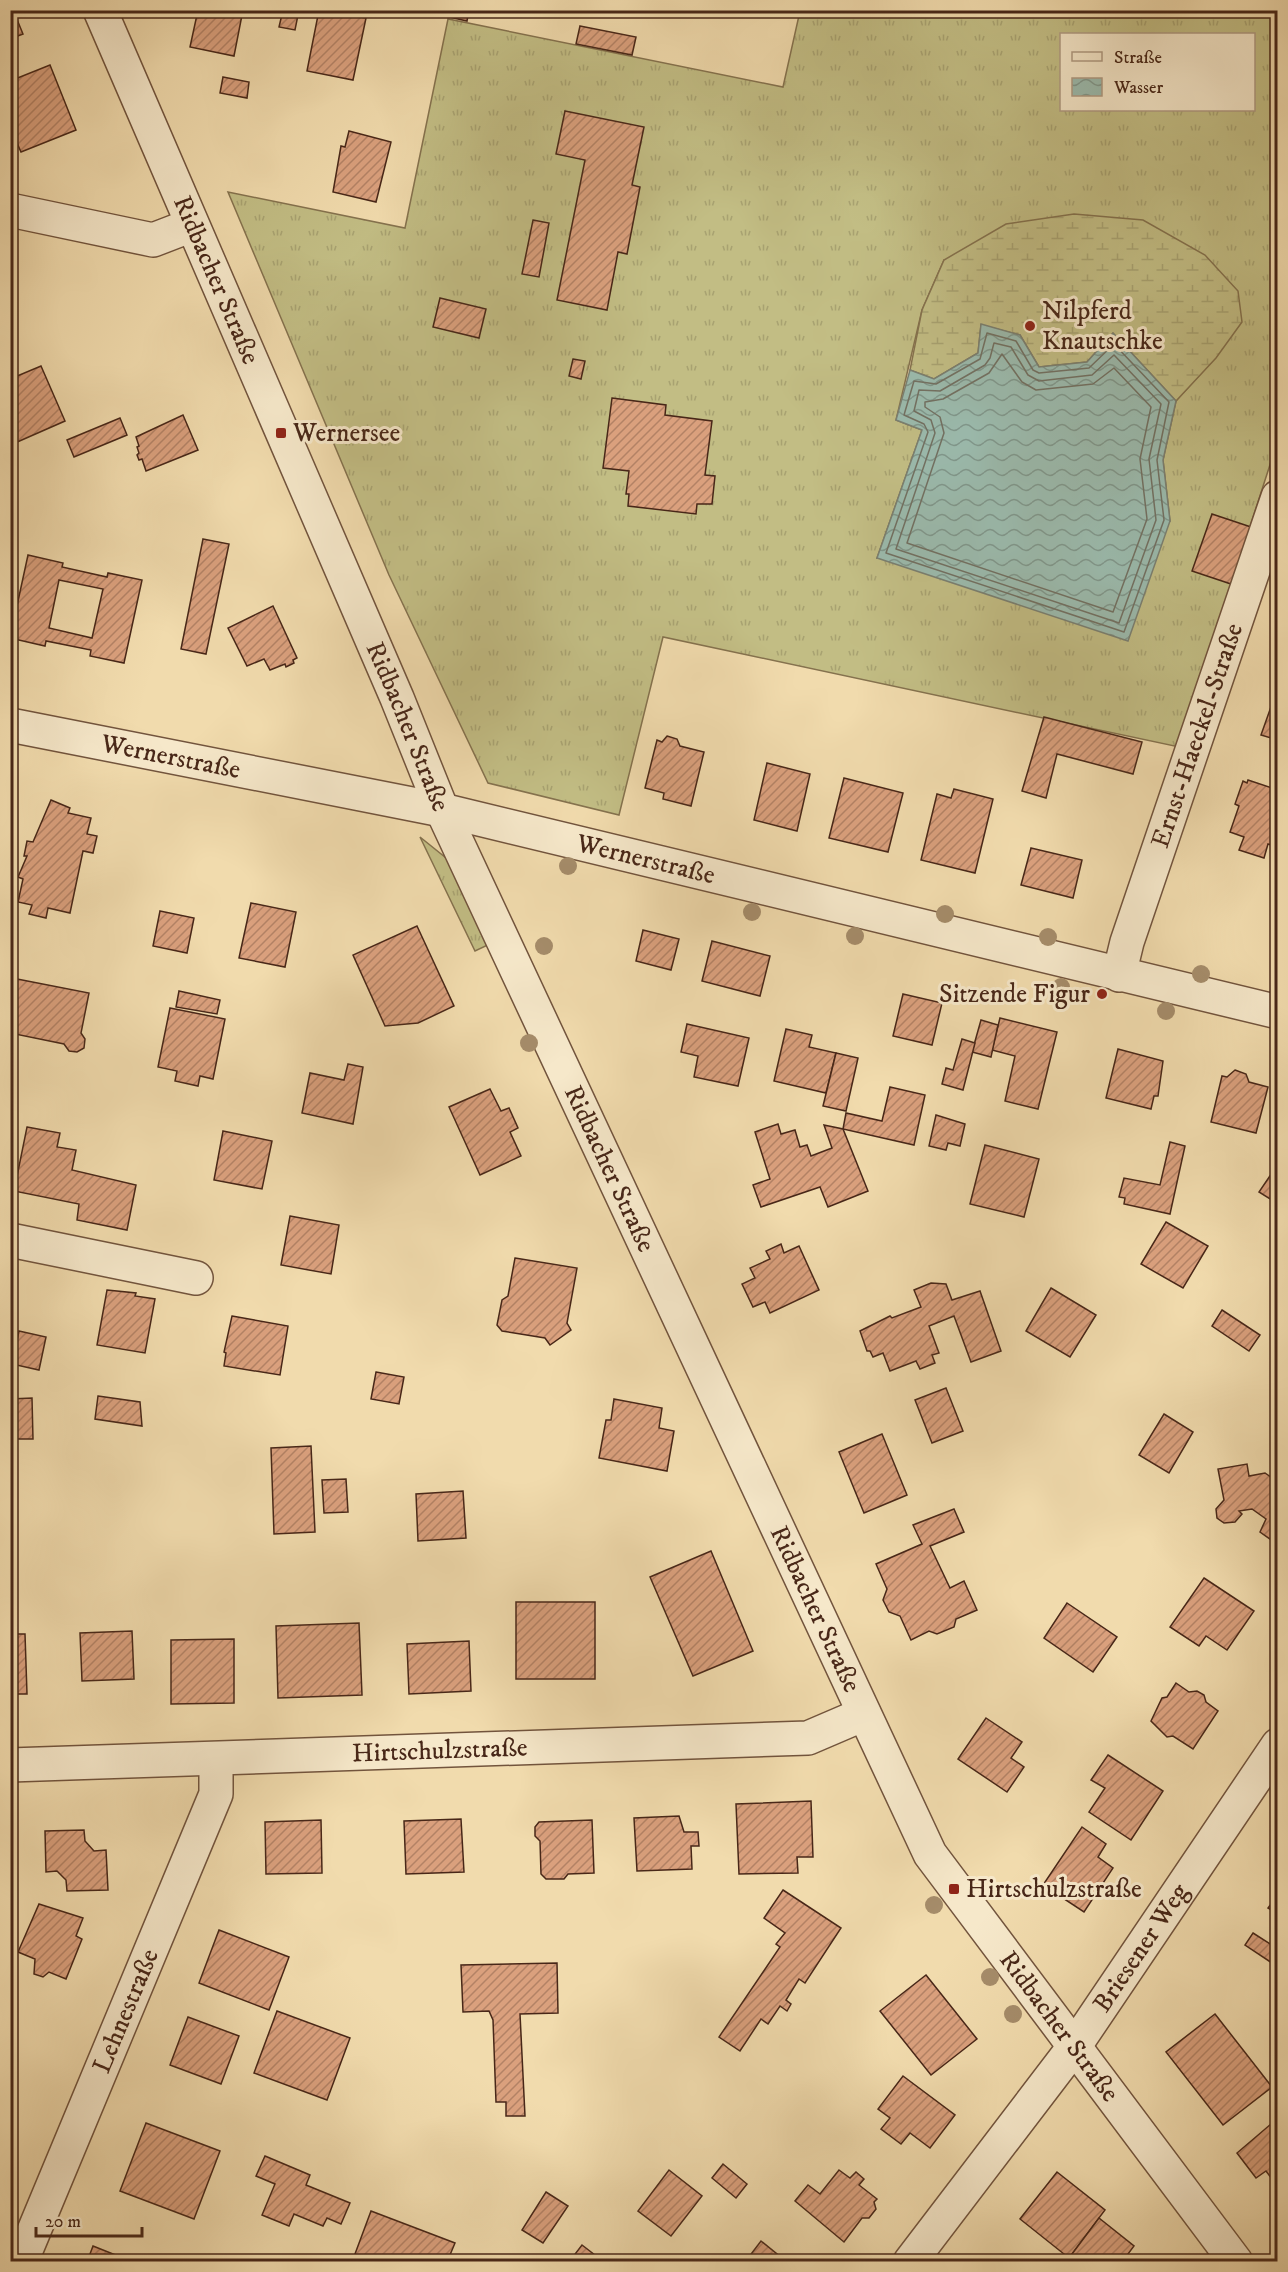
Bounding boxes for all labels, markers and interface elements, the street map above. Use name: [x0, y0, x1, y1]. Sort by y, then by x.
legend: [1060, 33, 1255, 111]
text: Straße: [1114, 47, 1162, 69]
text: Wasser: [1113, 77, 1164, 99]
street label: Ridbacher Straße: [166, 191, 267, 369]
place label: Nilpferd Knautschke: [1042, 295, 1163, 358]
marker: Nilpferd Knautschke: [1023, 319, 1037, 333]
place label: Wernersee: [292, 417, 400, 450]
marker: Wernersee: [274, 426, 288, 440]
street label: Ernst-Haeckel-Straße: [1144, 619, 1250, 852]
street label: Ridbacher Straße: [358, 637, 457, 816]
street label: Wernerstraße: [97, 727, 243, 786]
street label: Wernerstraße: [572, 826, 718, 892]
place label: Sitzende Figur: [939, 978, 1090, 1011]
marker: Sitzende Figur: [1095, 987, 1109, 1001]
street label: Ridbacher Straße: [557, 1080, 663, 1257]
street label: Ridbacher Straße: [762, 1520, 869, 1698]
street label: Hirtschulzstraße: [351, 1731, 528, 1770]
place label: Hirtschulzstraße: [966, 1873, 1142, 1906]
street label: Briesener Weg: [1086, 1877, 1196, 2019]
marker: Hirtschulzstraße: [947, 1882, 961, 1896]
street label: Lehnestraße: [85, 1944, 166, 2078]
street label: Ridbacher Straße: [992, 1944, 1127, 2108]
scale bar: [36, 2200, 142, 2238]
text: 20 m: [45, 2211, 81, 2233]

